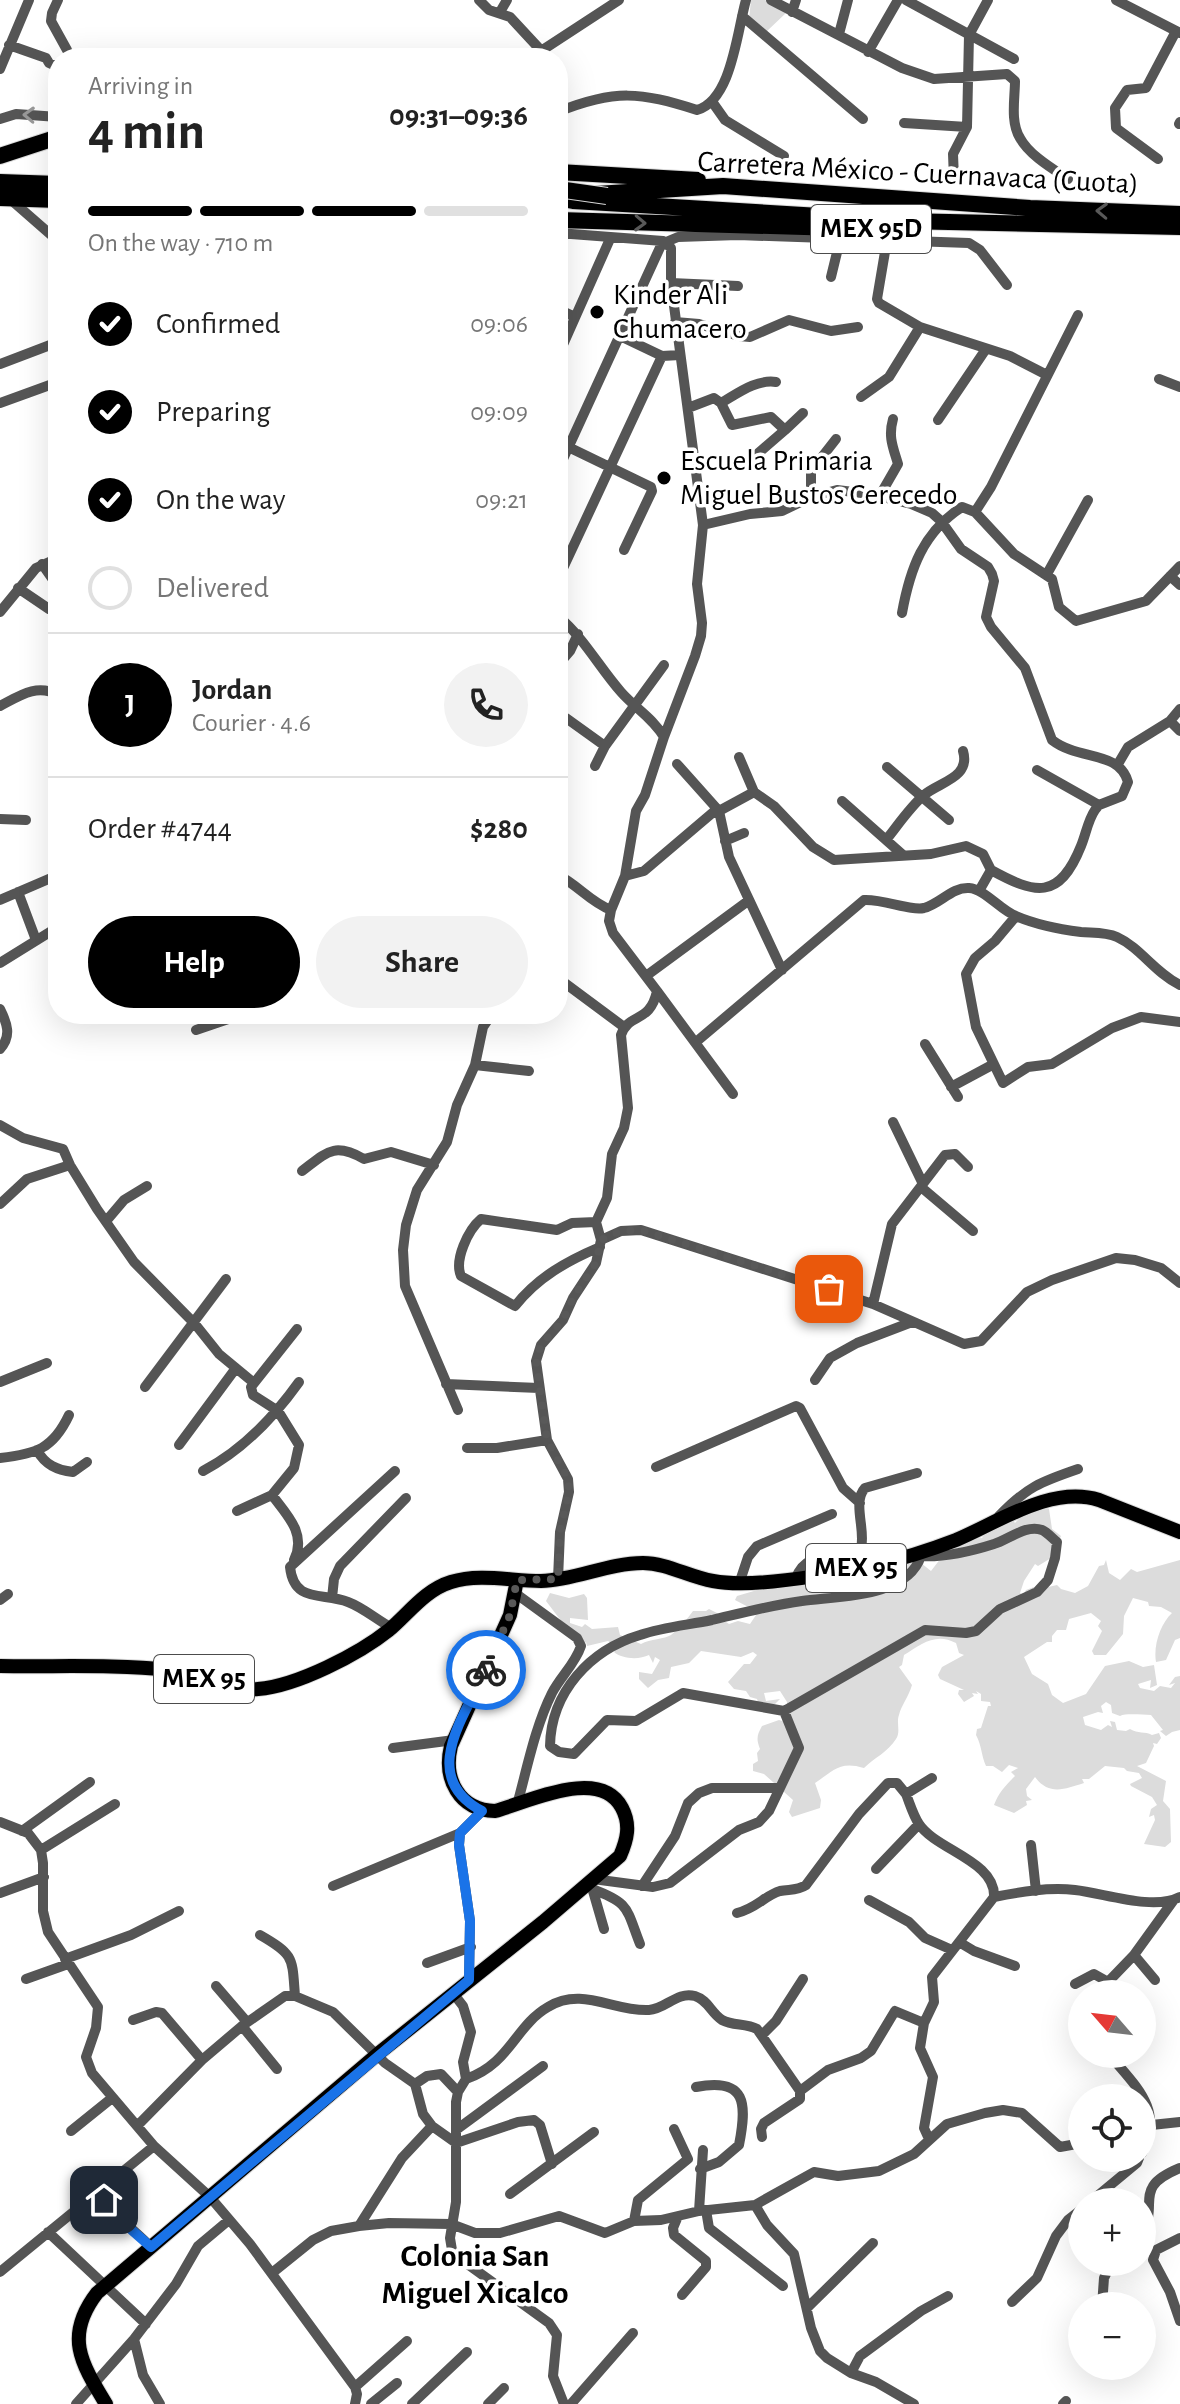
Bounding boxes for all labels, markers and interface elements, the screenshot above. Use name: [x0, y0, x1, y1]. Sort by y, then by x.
text: Arriving in: [88, 73, 193, 99]
text: 09:31–09:36: [389, 101, 528, 131]
text: 4 min: [88, 106, 205, 158]
one-way arrow: [22, 107, 35, 124]
street label: Carretera México - Cuernavaca (Cuota): [697, 146, 1139, 200]
one-way arrow: [1095, 202, 1108, 219]
road number: MEX 95D: [811, 205, 931, 253]
one-way arrow: [634, 214, 647, 231]
text: On the way · 710 m: [88, 230, 273, 256]
place label: Kinder Ali Chumacero: [613, 280, 747, 344]
icon: check: [88, 302, 132, 346]
marker: Kinder Ali Chumacero: [588, 303, 606, 321]
text: Confirmed: [156, 309, 280, 339]
text: 09:06: [470, 311, 528, 337]
icon: check: [88, 390, 132, 434]
text: Preparing: [156, 397, 271, 427]
text: 09:09: [470, 399, 528, 425]
place label: Escuela Primaria Miguel Bustos Cerecedo: [680, 446, 957, 510]
marker: Escuela Primaria Miguel Bustos Cerecedo: [655, 469, 673, 487]
icon: check: [88, 478, 132, 522]
text: On the way: [156, 485, 285, 515]
text: 09:21: [475, 487, 528, 513]
text: Delivered: [156, 573, 269, 603]
button: phone: [444, 663, 528, 747]
text: Jordan: [192, 675, 272, 705]
text: J: [125, 690, 135, 720]
text: Courier · 4.6: [192, 710, 311, 736]
text: Order #4744: [88, 814, 232, 844]
text: $280: [470, 814, 528, 844]
button: Help: [88, 916, 300, 1008]
button: Share: [316, 916, 528, 1008]
pin: [795, 1255, 863, 1323]
icon: bag: [807, 1267, 851, 1311]
road number: MEX 95: [806, 1544, 906, 1592]
courier: [446, 1630, 526, 1710]
icon: bike: [464, 1648, 508, 1692]
road number: MEX 95: [154, 1655, 254, 1703]
north arrow: [1068, 1980, 1156, 2068]
map controls: [1068, 1980, 1156, 2380]
button: locate: [1068, 2084, 1156, 2172]
pin: [70, 2166, 138, 2234]
icon: home: [82, 2178, 126, 2222]
button: +: [1068, 2188, 1156, 2276]
district label: Colonia San Miguel Xicalco: [381, 2240, 569, 2309]
button: −: [1068, 2292, 1156, 2380]

